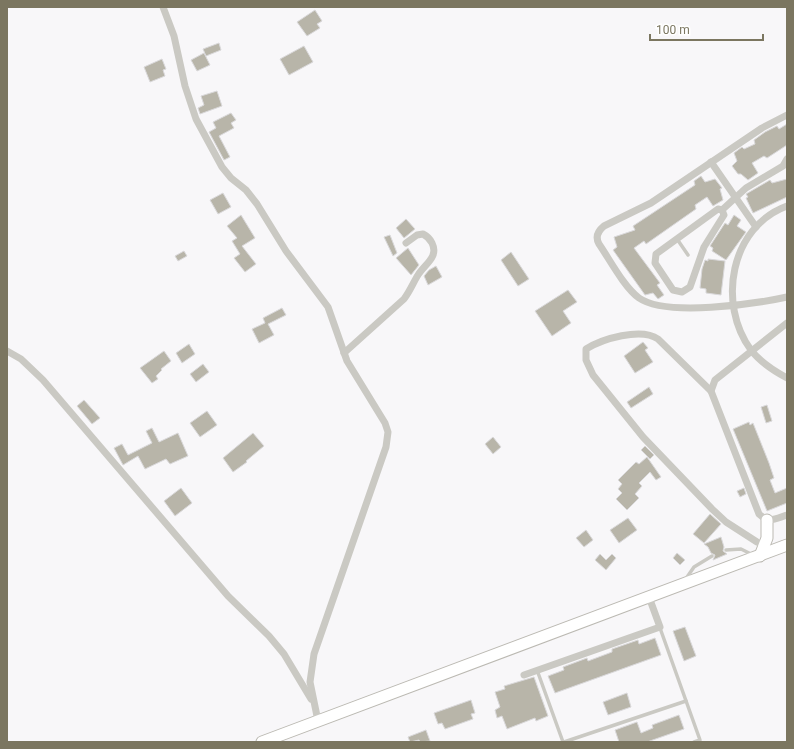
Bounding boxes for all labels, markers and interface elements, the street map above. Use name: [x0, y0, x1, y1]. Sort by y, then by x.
scale bar: [650, 16, 763, 42]
text: 100 m: [656, 23, 690, 37]

